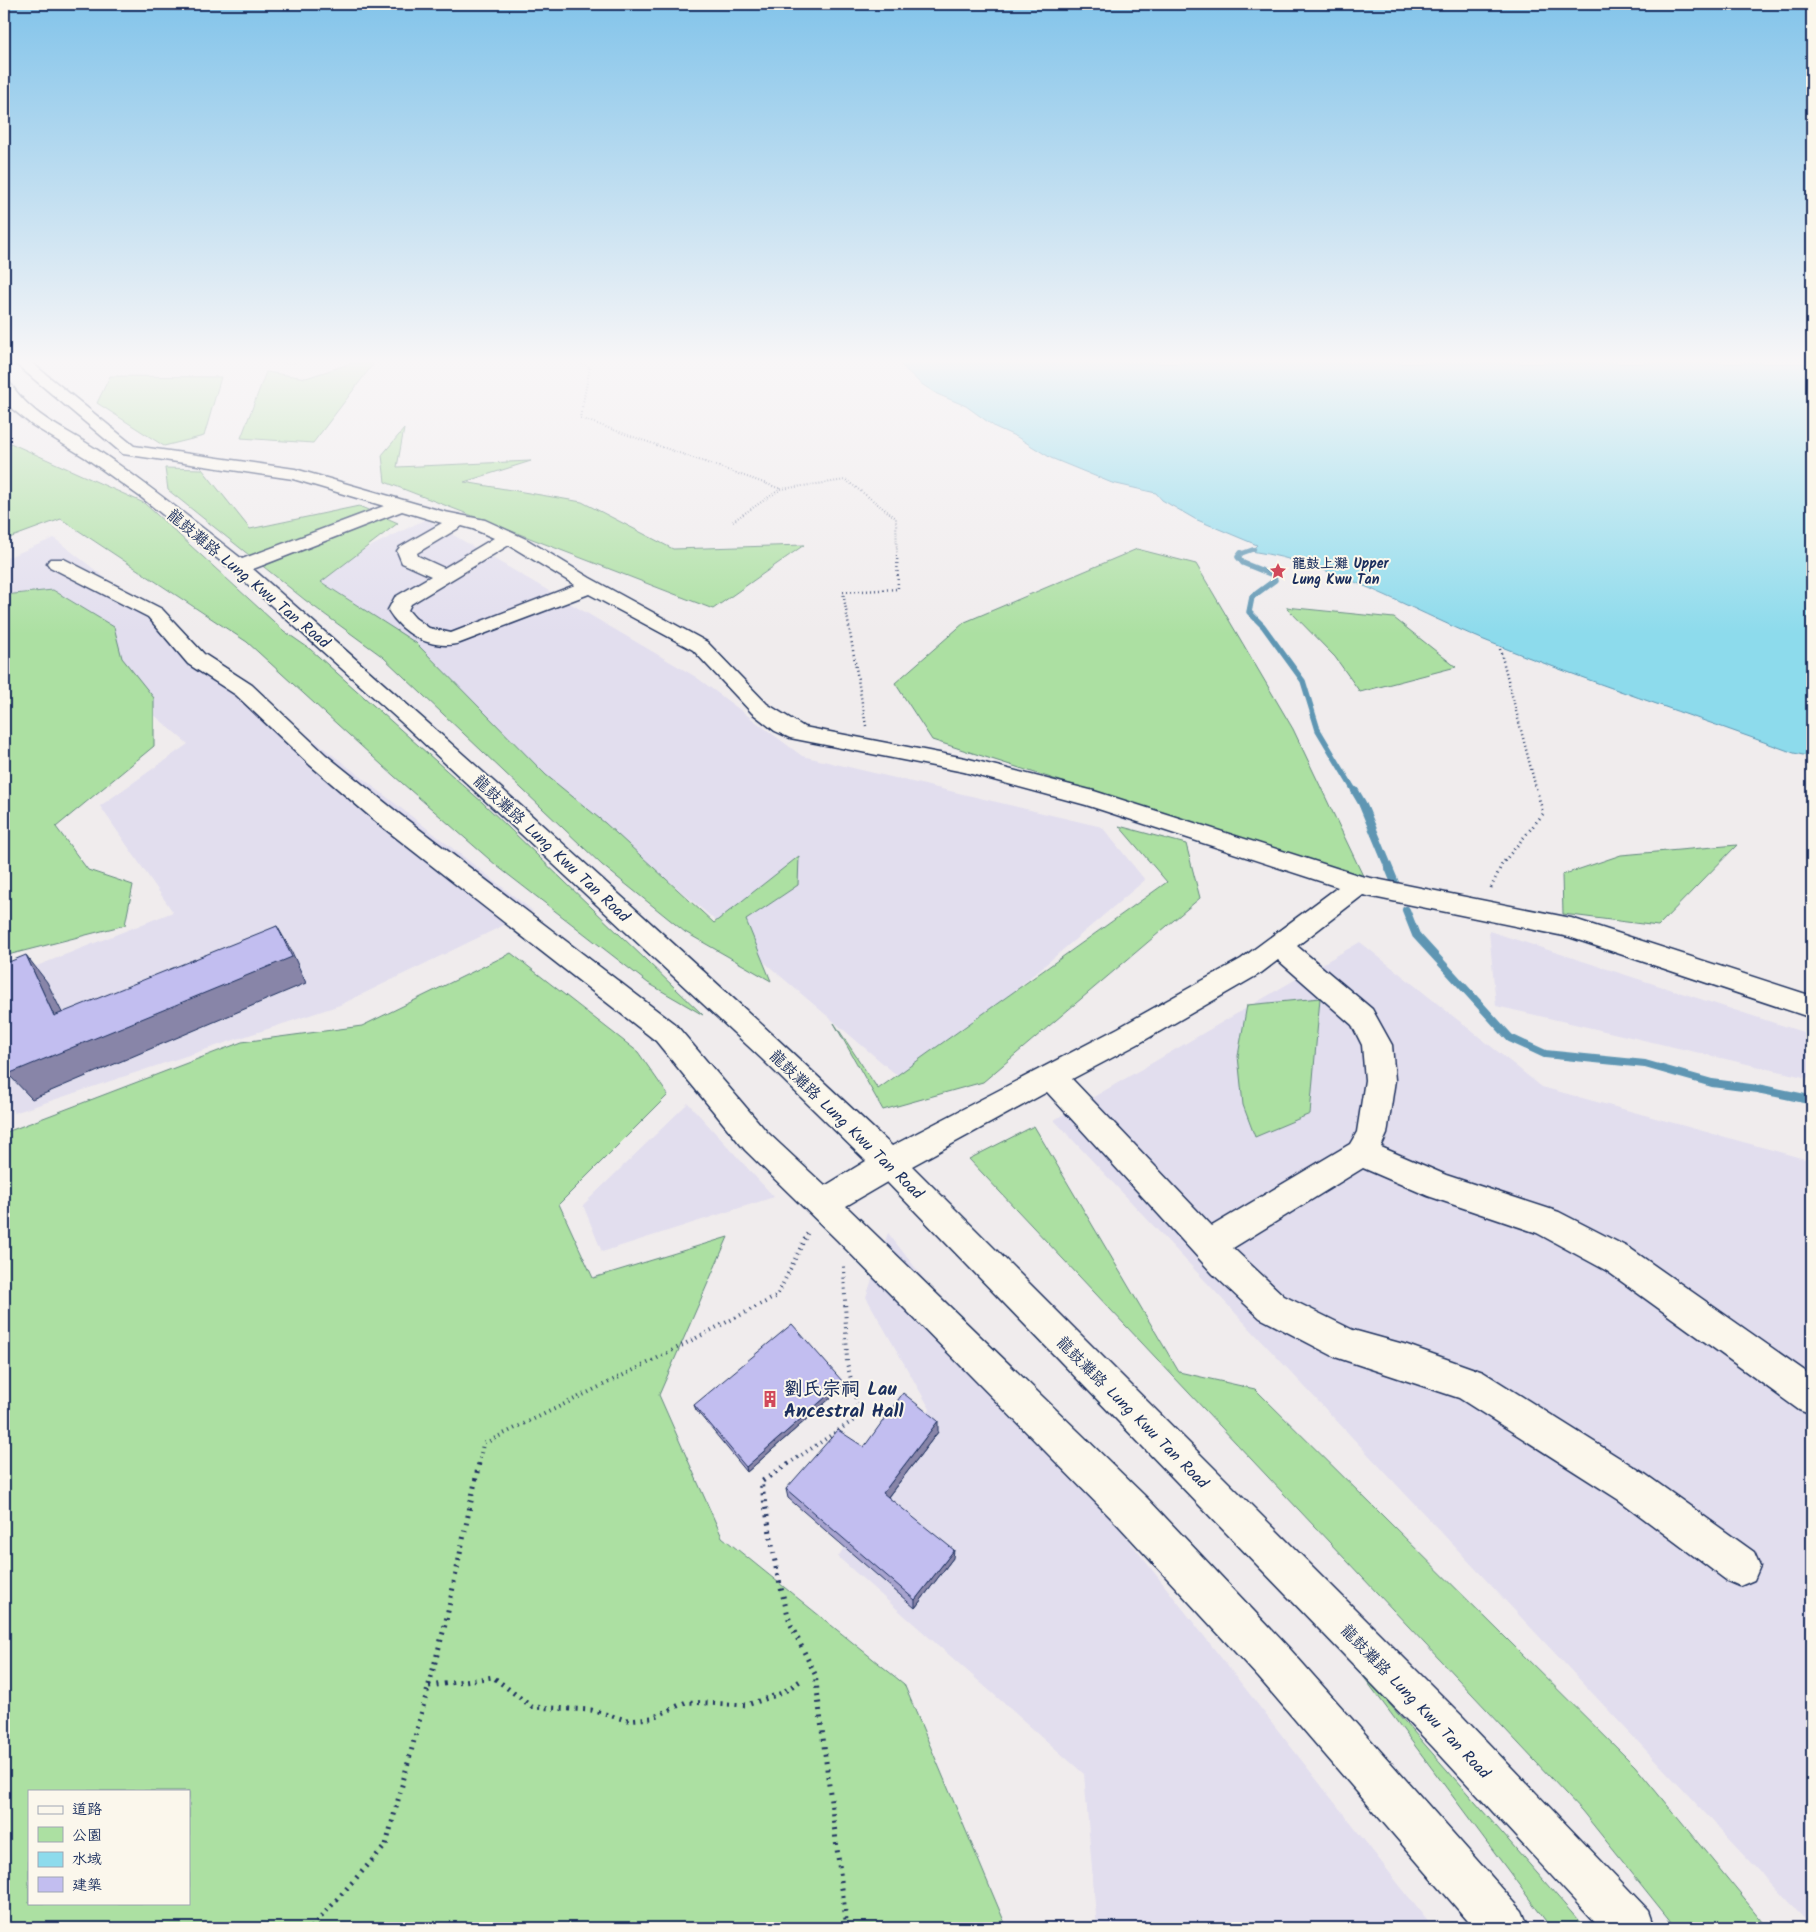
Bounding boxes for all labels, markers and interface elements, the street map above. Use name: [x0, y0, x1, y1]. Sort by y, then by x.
street label: 龍鼓灘路 Lung Kwu Tan Road: [161, 503, 336, 656]
place label: 龍鼓上灘 Upper Lung Kwu Tan: [1292, 553, 1390, 591]
place icon: 龍鼓上灘 Upper Lung Kwu Tan: [1268, 561, 1288, 581]
street label: 龍鼓灘路 Lung Kwu Tan Road: [467, 769, 636, 929]
street label: 龍鼓灘路 Lung Kwu Tan Road: [763, 1044, 930, 1207]
street label: 龍鼓灘路 Lung Kwu Tan Road: [1050, 1331, 1215, 1496]
place label: 劉氏宗祠 Lau Ancestral Hall: [784, 1375, 905, 1427]
building icon: 劉氏宗祠 Lau Ancestral Hall: [760, 1389, 780, 1409]
street label: 龍鼓灘路 Lung Kwu Tan Road: [1334, 1619, 1496, 1786]
legend: [28, 1790, 190, 1904]
text: 道路: [72, 1798, 102, 1822]
text: 公園: [72, 1824, 102, 1848]
text: 水域: [72, 1848, 102, 1872]
text: 建築: [72, 1874, 102, 1898]

